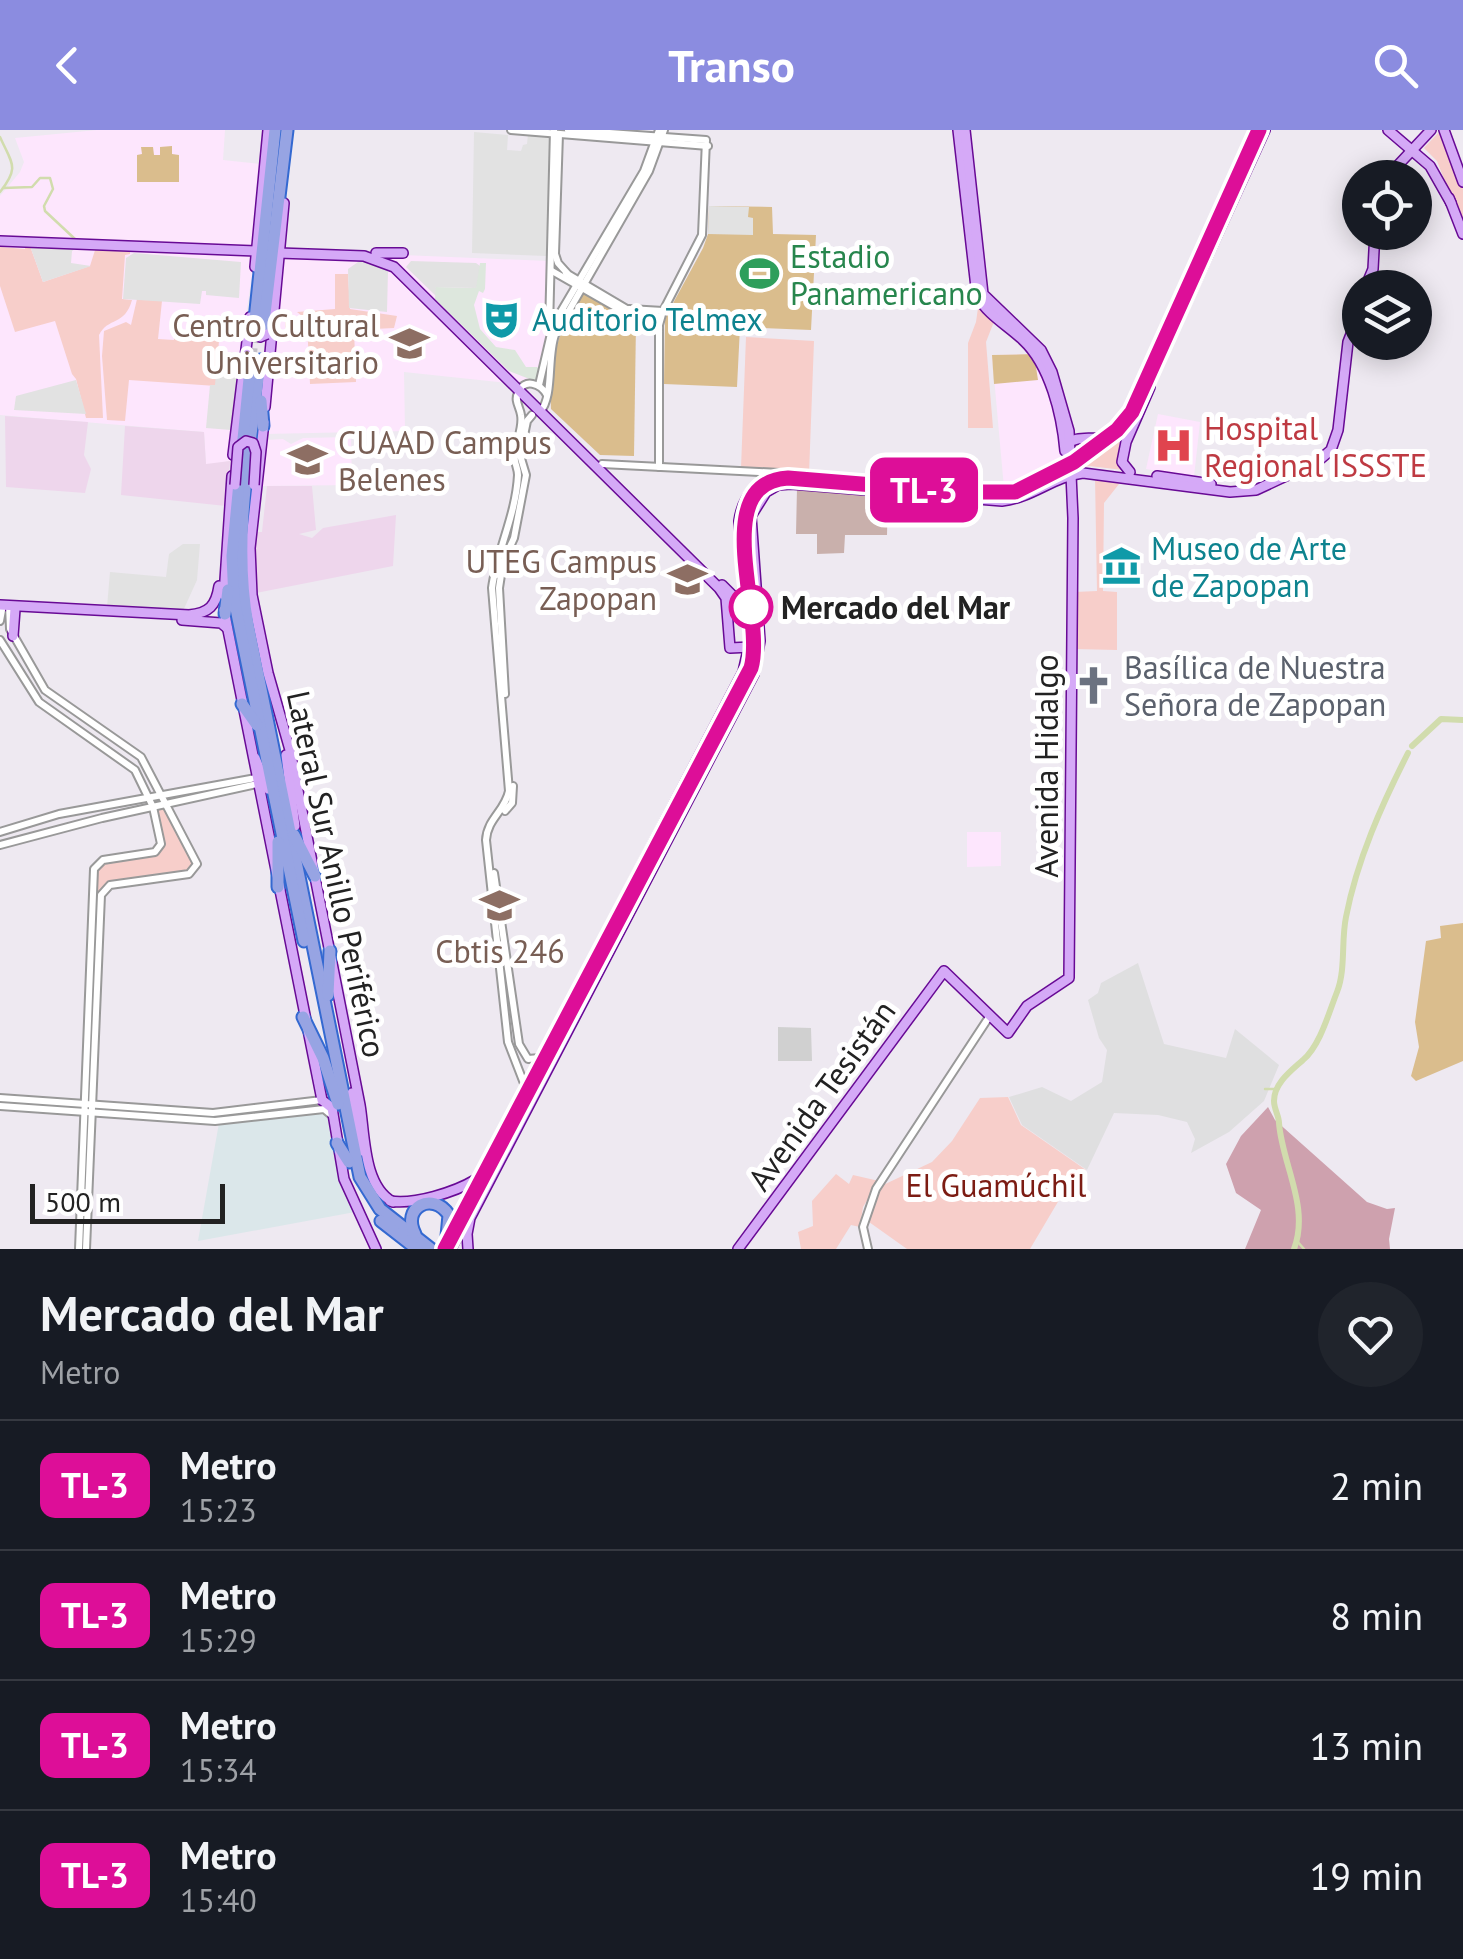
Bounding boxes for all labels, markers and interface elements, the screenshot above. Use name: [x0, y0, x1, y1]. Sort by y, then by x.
text: Transo: [668, 36, 795, 94]
icon: back: [40, 38, 95, 93]
icon: search: [1368, 38, 1423, 93]
map controls: [1342, 160, 1432, 360]
button: locate: [1342, 160, 1432, 250]
place label: Estadio Panamericano: [790, 235, 983, 314]
sports icon: Estadio Panamericano: [739, 253, 781, 295]
button: layers: [1342, 270, 1432, 360]
theatre icon: Auditorio Telmex: [481, 298, 523, 340]
place label: Auditorio Telmex: [532, 298, 763, 340]
place label: Centro Cultural Universitario: [172, 304, 380, 383]
school or university icon: Centro Cultural Universitario: [388, 322, 430, 364]
place label: Hospital Regional ISSSTE: [1204, 407, 1427, 486]
place label: CUAAD Campus Belenes: [338, 421, 552, 500]
hospital icon: Hospital Regional ISSSTE: [1153, 425, 1195, 467]
school or university icon: CUAAD Campus Belenes: [287, 439, 329, 481]
line badge: TL-3: [854, 458, 994, 522]
text: TL-3: [890, 467, 958, 513]
place label: Museo de Arte de Zapopan: [1151, 527, 1347, 606]
place label: UTEG Campus Zapopan: [465, 540, 657, 619]
museum icon: Museo de Arte de Zapopan: [1100, 545, 1142, 587]
school or university icon: UTEG Campus Zapopan: [666, 558, 708, 600]
marker: Mercado del Mar: [730, 586, 772, 628]
place label: Mercado del Mar: [781, 586, 1011, 628]
place label: Basílica de Nuestra Señora de Zapopan: [1124, 646, 1386, 725]
street label: Avenida Hidalgo: [1025, 654, 1067, 878]
church icon: Basílica de Nuestra Señora de Zapopan: [1073, 664, 1115, 706]
street label: Lateral Sur Anillo Periférico: [278, 687, 396, 1061]
school or university icon: Cbtis 246: [479, 885, 521, 927]
place label: Cbtis 246: [435, 930, 565, 972]
street label: Avenida Tesistán: [738, 992, 904, 1198]
park label: El Guamúchil: [906, 1164, 1087, 1206]
scale bar: [30, 1179, 225, 1224]
text: 500 m: [45, 1183, 121, 1220]
text: Mercado del Mar: [40, 1282, 384, 1344]
button: heart: [1318, 1282, 1423, 1387]
text: Metro: [40, 1351, 120, 1393]
text: Metro: [180, 1440, 277, 1489]
text: 2 min: [1330, 1461, 1423, 1510]
text: TL-3: [61, 1462, 129, 1508]
text: 15:23: [180, 1489, 257, 1531]
text: Metro: [180, 1570, 277, 1619]
text: 8 min: [1330, 1591, 1423, 1640]
text: TL-3: [61, 1592, 129, 1638]
text: 15:29: [180, 1619, 257, 1661]
text: Metro: [180, 1700, 277, 1749]
text: 13 min: [1310, 1721, 1423, 1770]
text: TL-3: [61, 1722, 129, 1768]
text: 15:34: [180, 1749, 257, 1791]
text: Metro: [180, 1830, 277, 1879]
text: 19 min: [1310, 1851, 1423, 1900]
text: TL-3: [61, 1852, 129, 1898]
text: 15:40: [180, 1879, 257, 1921]

